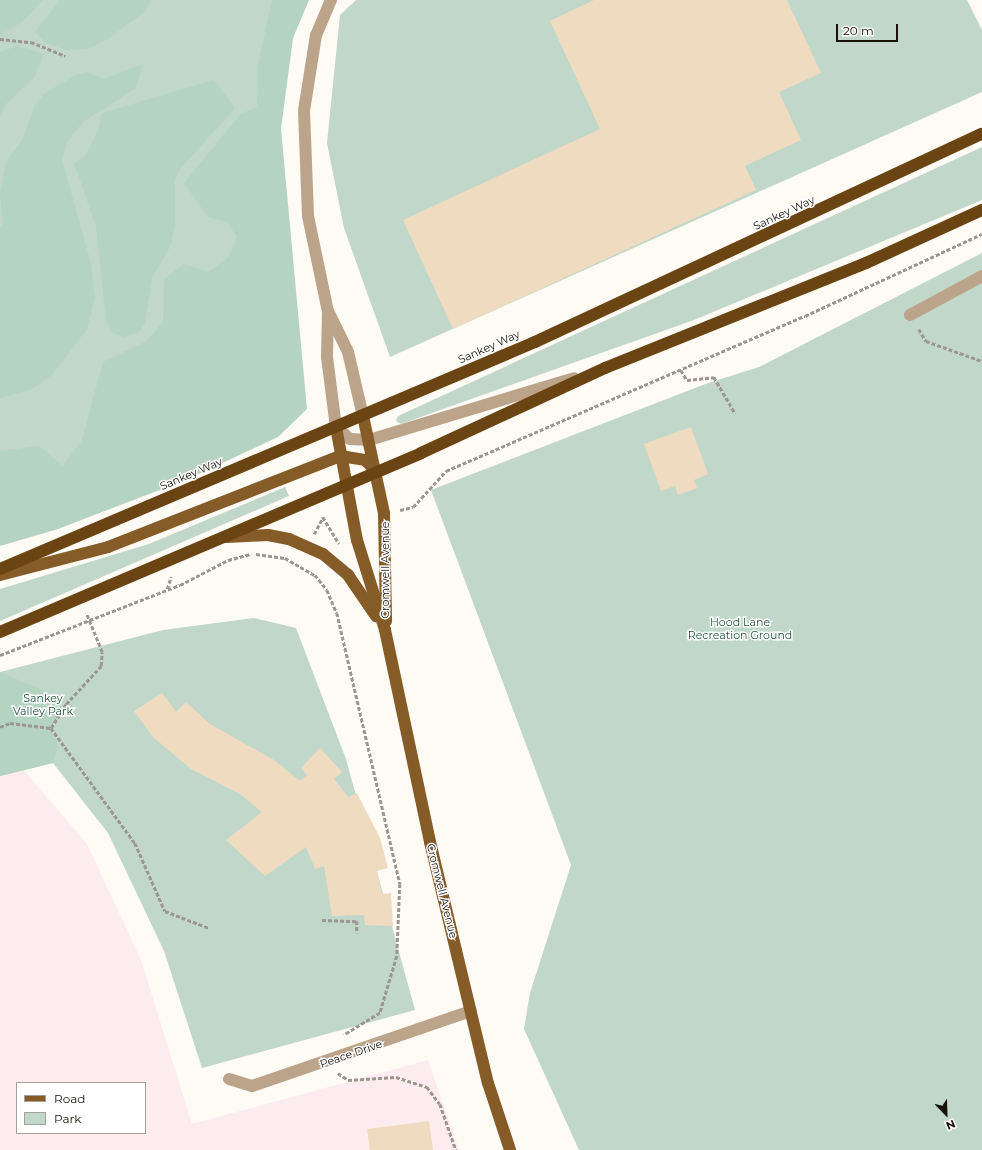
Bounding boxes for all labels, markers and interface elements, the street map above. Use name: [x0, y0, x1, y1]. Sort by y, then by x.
scale bar: [838, 16, 900, 42]
text: 20 m: [843, 23, 874, 38]
street label: Sankey Way: [751, 193, 817, 233]
street label: Sankey Way: [456, 327, 522, 367]
street label: Sankey Way: [158, 455, 224, 493]
street label: Cromwell Avenue: [378, 522, 392, 618]
park label: Hood Lane Recreation Ground: [688, 616, 792, 642]
park label: Sankey Valley Park: [13, 692, 73, 718]
street label: Cromwell Avenue: [424, 842, 460, 940]
street label: Peace Drive: [318, 1037, 384, 1071]
legend: [16, 1082, 146, 1134]
text: Road: [54, 1091, 85, 1106]
north arrow: [926, 1094, 966, 1134]
text: Park: [54, 1111, 81, 1126]
text: N: [944, 1117, 958, 1133]

